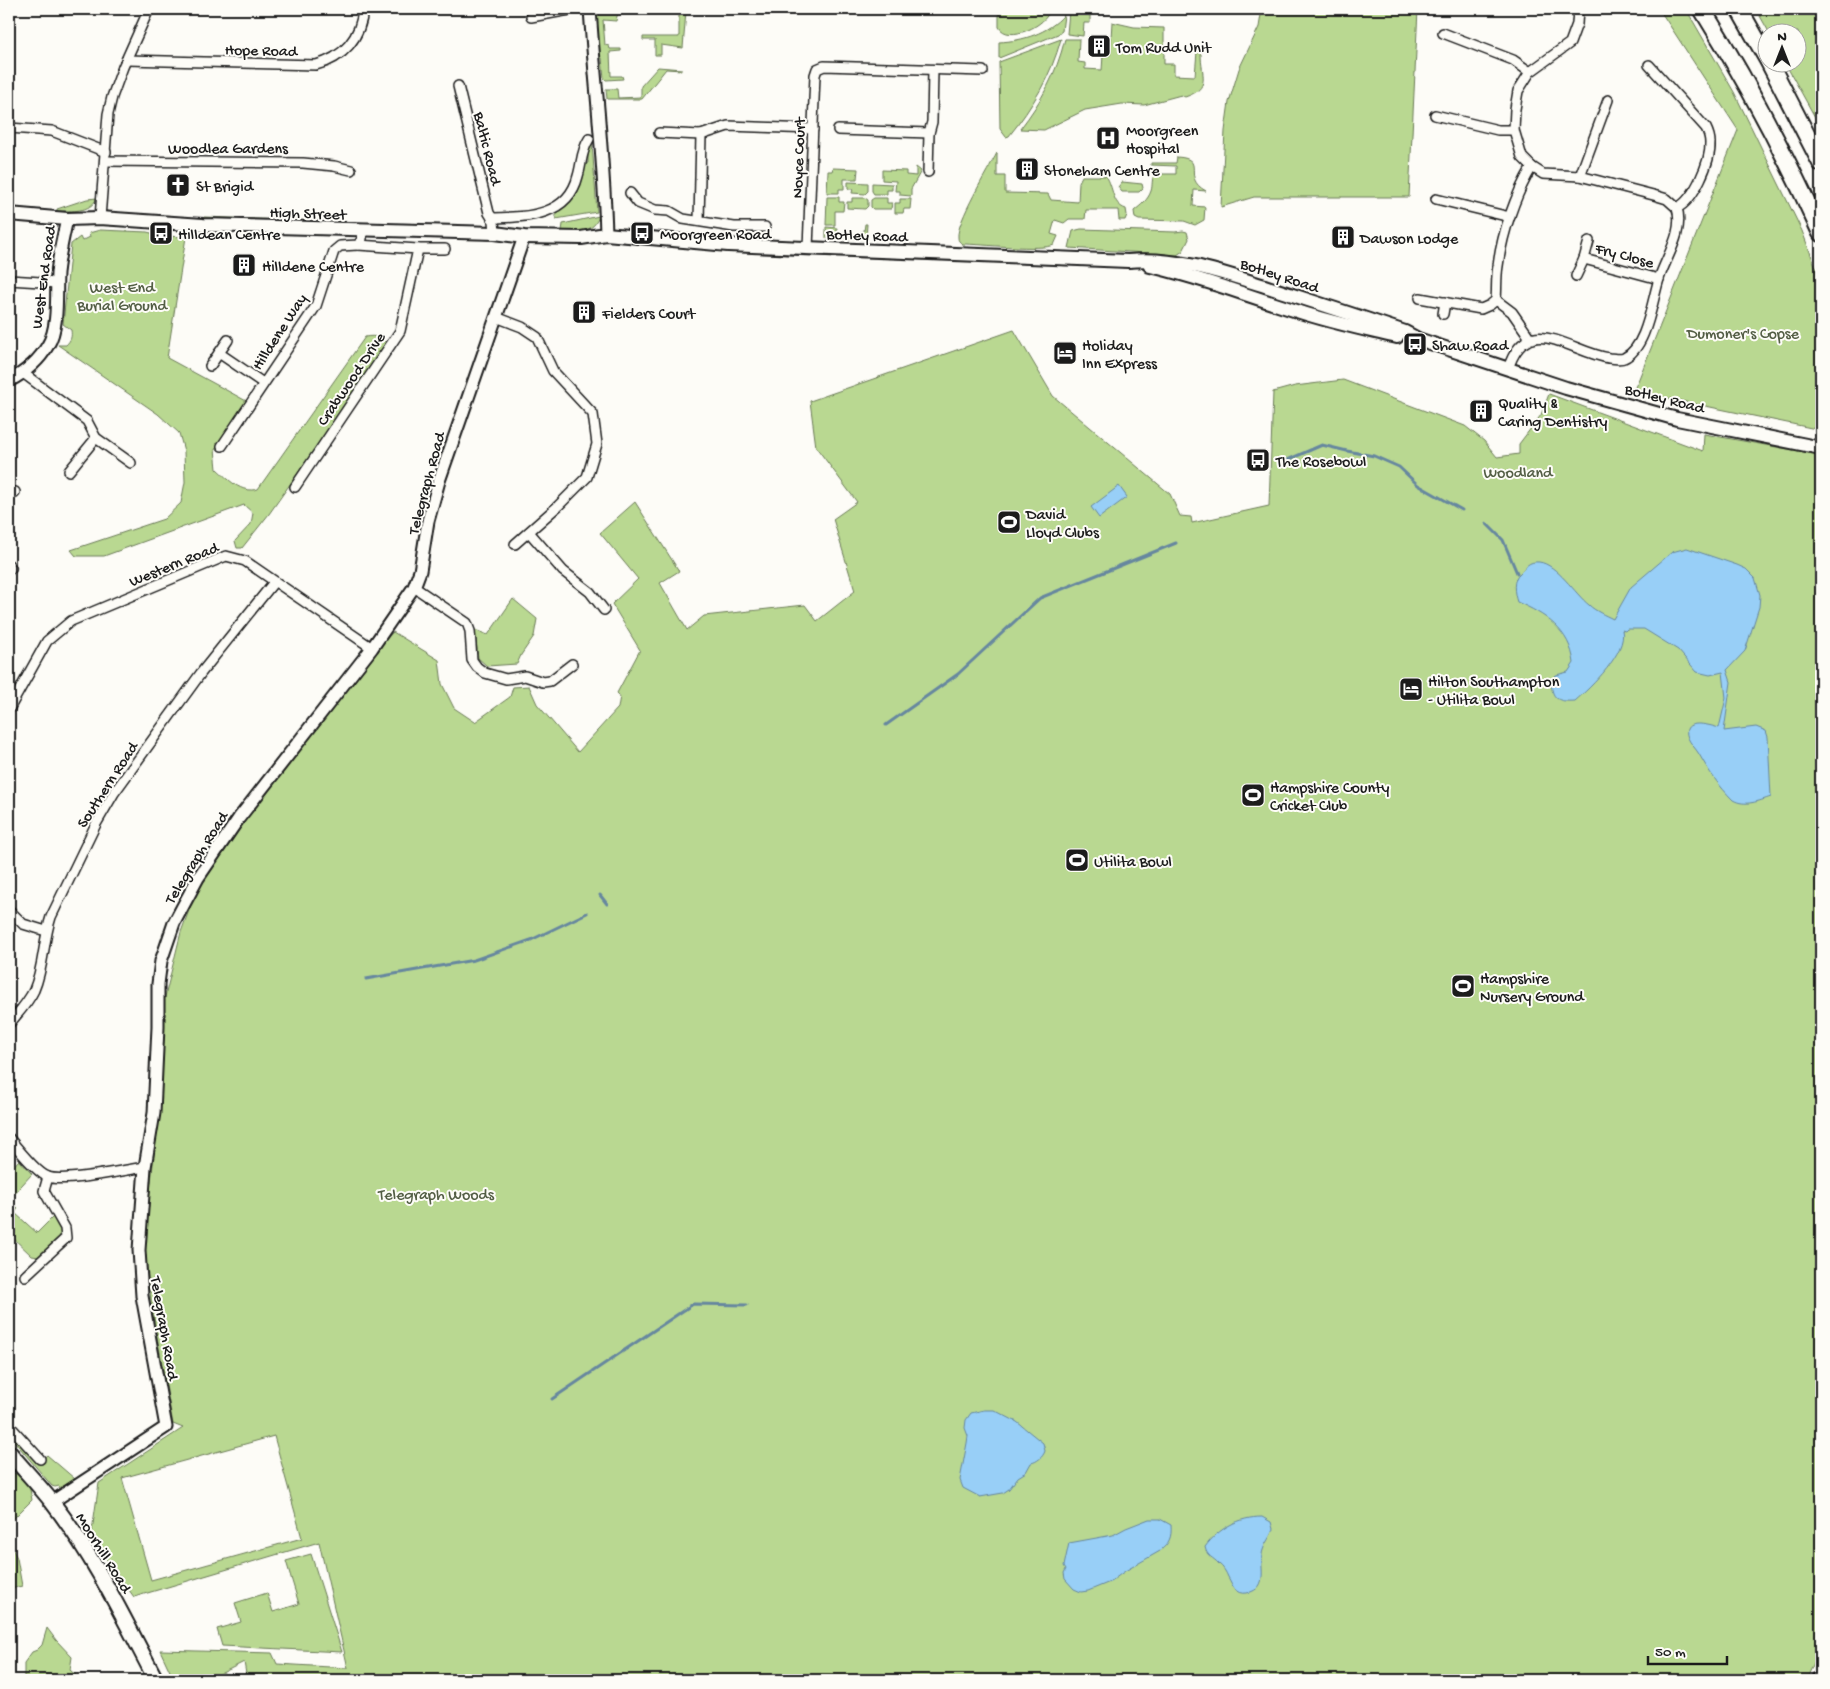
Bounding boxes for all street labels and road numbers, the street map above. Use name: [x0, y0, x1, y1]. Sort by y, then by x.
street label: Hope Road: [225, 42, 299, 63]
street label: Baltic Road: [467, 109, 504, 189]
street label: Noyce Court: [790, 116, 811, 199]
street label: Woodlea Gardens: [168, 141, 289, 160]
street label: High Street: [269, 205, 348, 226]
street label: West End Road: [29, 223, 62, 330]
street label: Botley Road: [825, 227, 910, 248]
street label: Fry Close: [1592, 240, 1656, 275]
street label: Botley Road: [1236, 255, 1322, 299]
street label: Hilldene Way: [249, 291, 313, 375]
street label: Crabwood Drive: [315, 329, 392, 430]
street label: Botley Road: [1621, 381, 1708, 420]
street label: Telegraph Road: [405, 429, 452, 538]
street label: Western Road: [127, 539, 223, 593]
street label: Southern Road: [74, 738, 145, 832]
street label: Telegraph Road: [162, 808, 235, 909]
street label: Telegraph Road: [144, 1274, 181, 1384]
street label: Moorhill Road: [70, 1510, 135, 1599]

